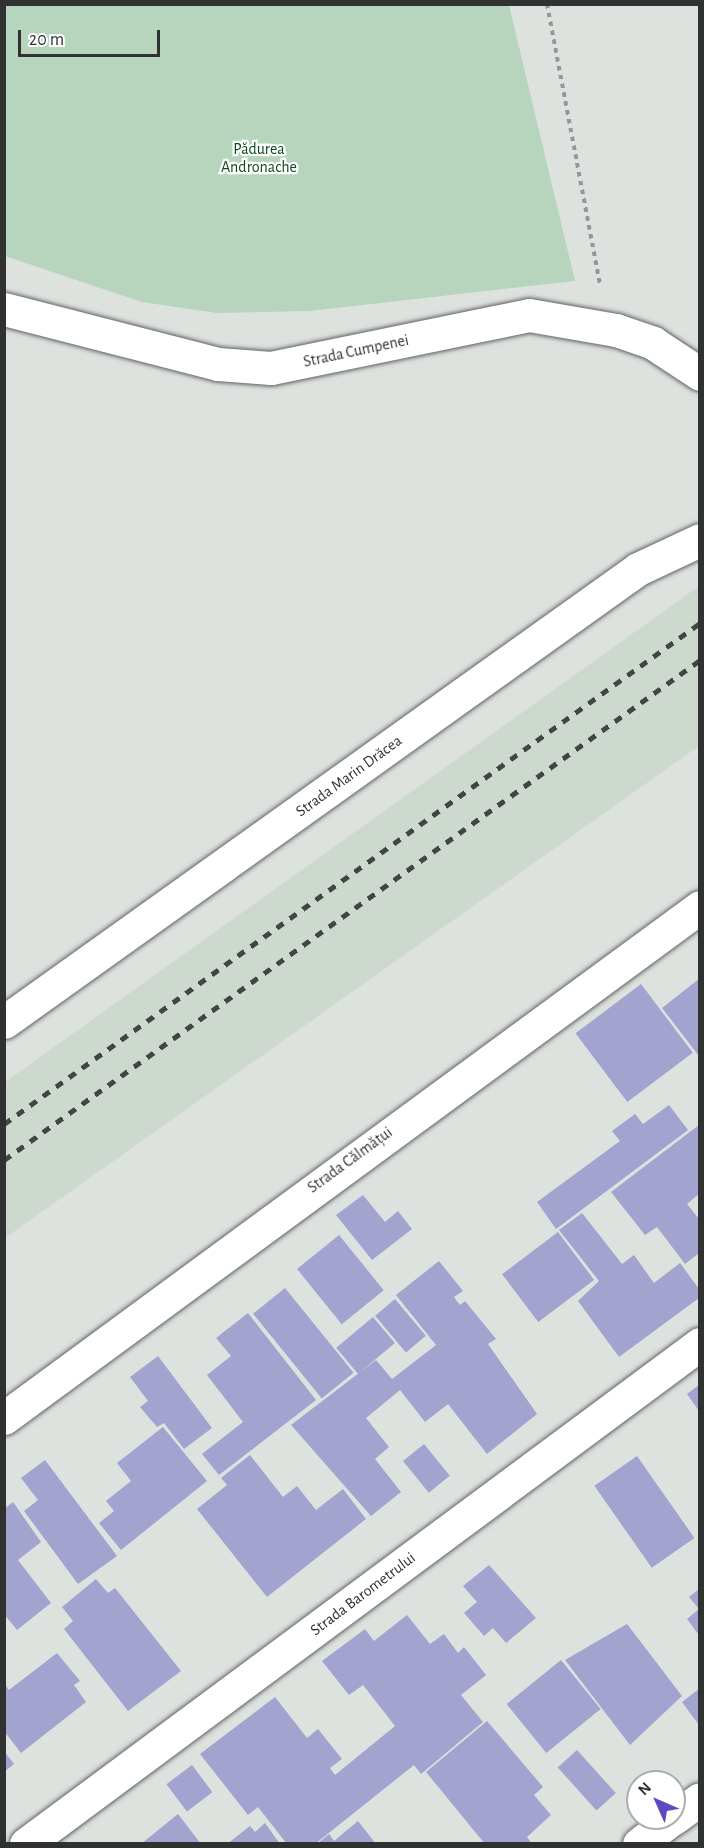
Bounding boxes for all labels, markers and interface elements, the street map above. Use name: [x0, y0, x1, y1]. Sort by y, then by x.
scale bar: [21, 18, 164, 56]
text: 20 m: [29, 31, 64, 49]
park label: Pădurea Andronache: [221, 139, 297, 177]
street label: Strada Cumpenei: [302, 330, 410, 372]
street label: Strada Marin Drăcea: [292, 731, 406, 821]
street label: Strada Călmățui: [304, 1123, 396, 1197]
street label: Strada Barometrului: [307, 1548, 419, 1640]
north arrow: [626, 1770, 686, 1830]
text: N: [635, 1779, 654, 1798]

